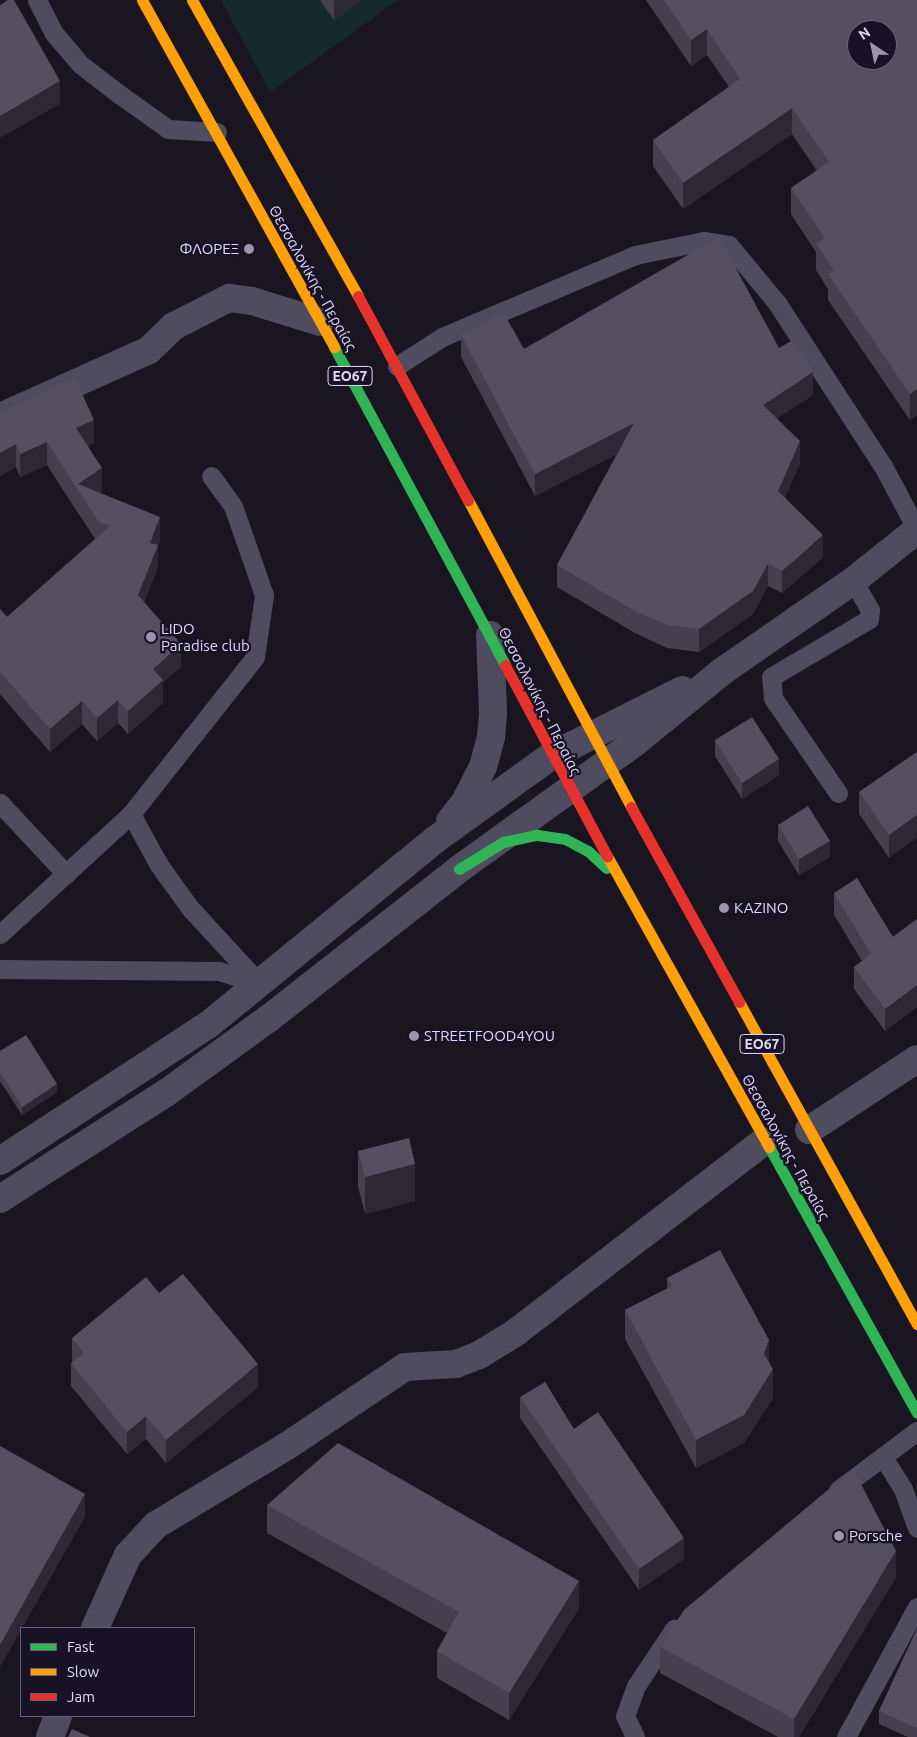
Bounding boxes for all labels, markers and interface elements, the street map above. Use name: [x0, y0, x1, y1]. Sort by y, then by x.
north arrow: [847, 20, 897, 70]
text: N: [855, 24, 873, 43]
street label: Θεσσαλονίκης - Περαίας: [265, 202, 361, 354]
place label: ΦΛΟΡΕΞ: [180, 240, 239, 258]
marker: ΦΛΟΡΕΞ: [243, 243, 255, 255]
road number: ΕΟ67: [328, 364, 372, 388]
place label: LIDO Paradise club: [161, 619, 250, 654]
street label: Θεσσαλονίκης - Περαίας: [495, 624, 585, 778]
marker: LIDO Paradise club: [145, 631, 157, 643]
place label: ΚΑΖΙΝΟ: [734, 899, 788, 917]
marker: ΚΑΖΙΝΟ: [718, 902, 730, 914]
place label: STREETFOOD4YOU: [424, 1027, 555, 1045]
marker: STREETFOOD4YOU: [408, 1030, 420, 1042]
road number: ΕΟ67: [740, 1032, 784, 1056]
street label: Θεσσαλονίκης - Περαίας: [738, 1071, 834, 1223]
place label: Porsche: [849, 1527, 903, 1545]
marker: Porsche: [833, 1530, 845, 1542]
legend: [20, 1627, 195, 1717]
text: Fast: [67, 1638, 94, 1655]
text: Slow: [67, 1663, 99, 1680]
text: Jam: [67, 1688, 95, 1705]

